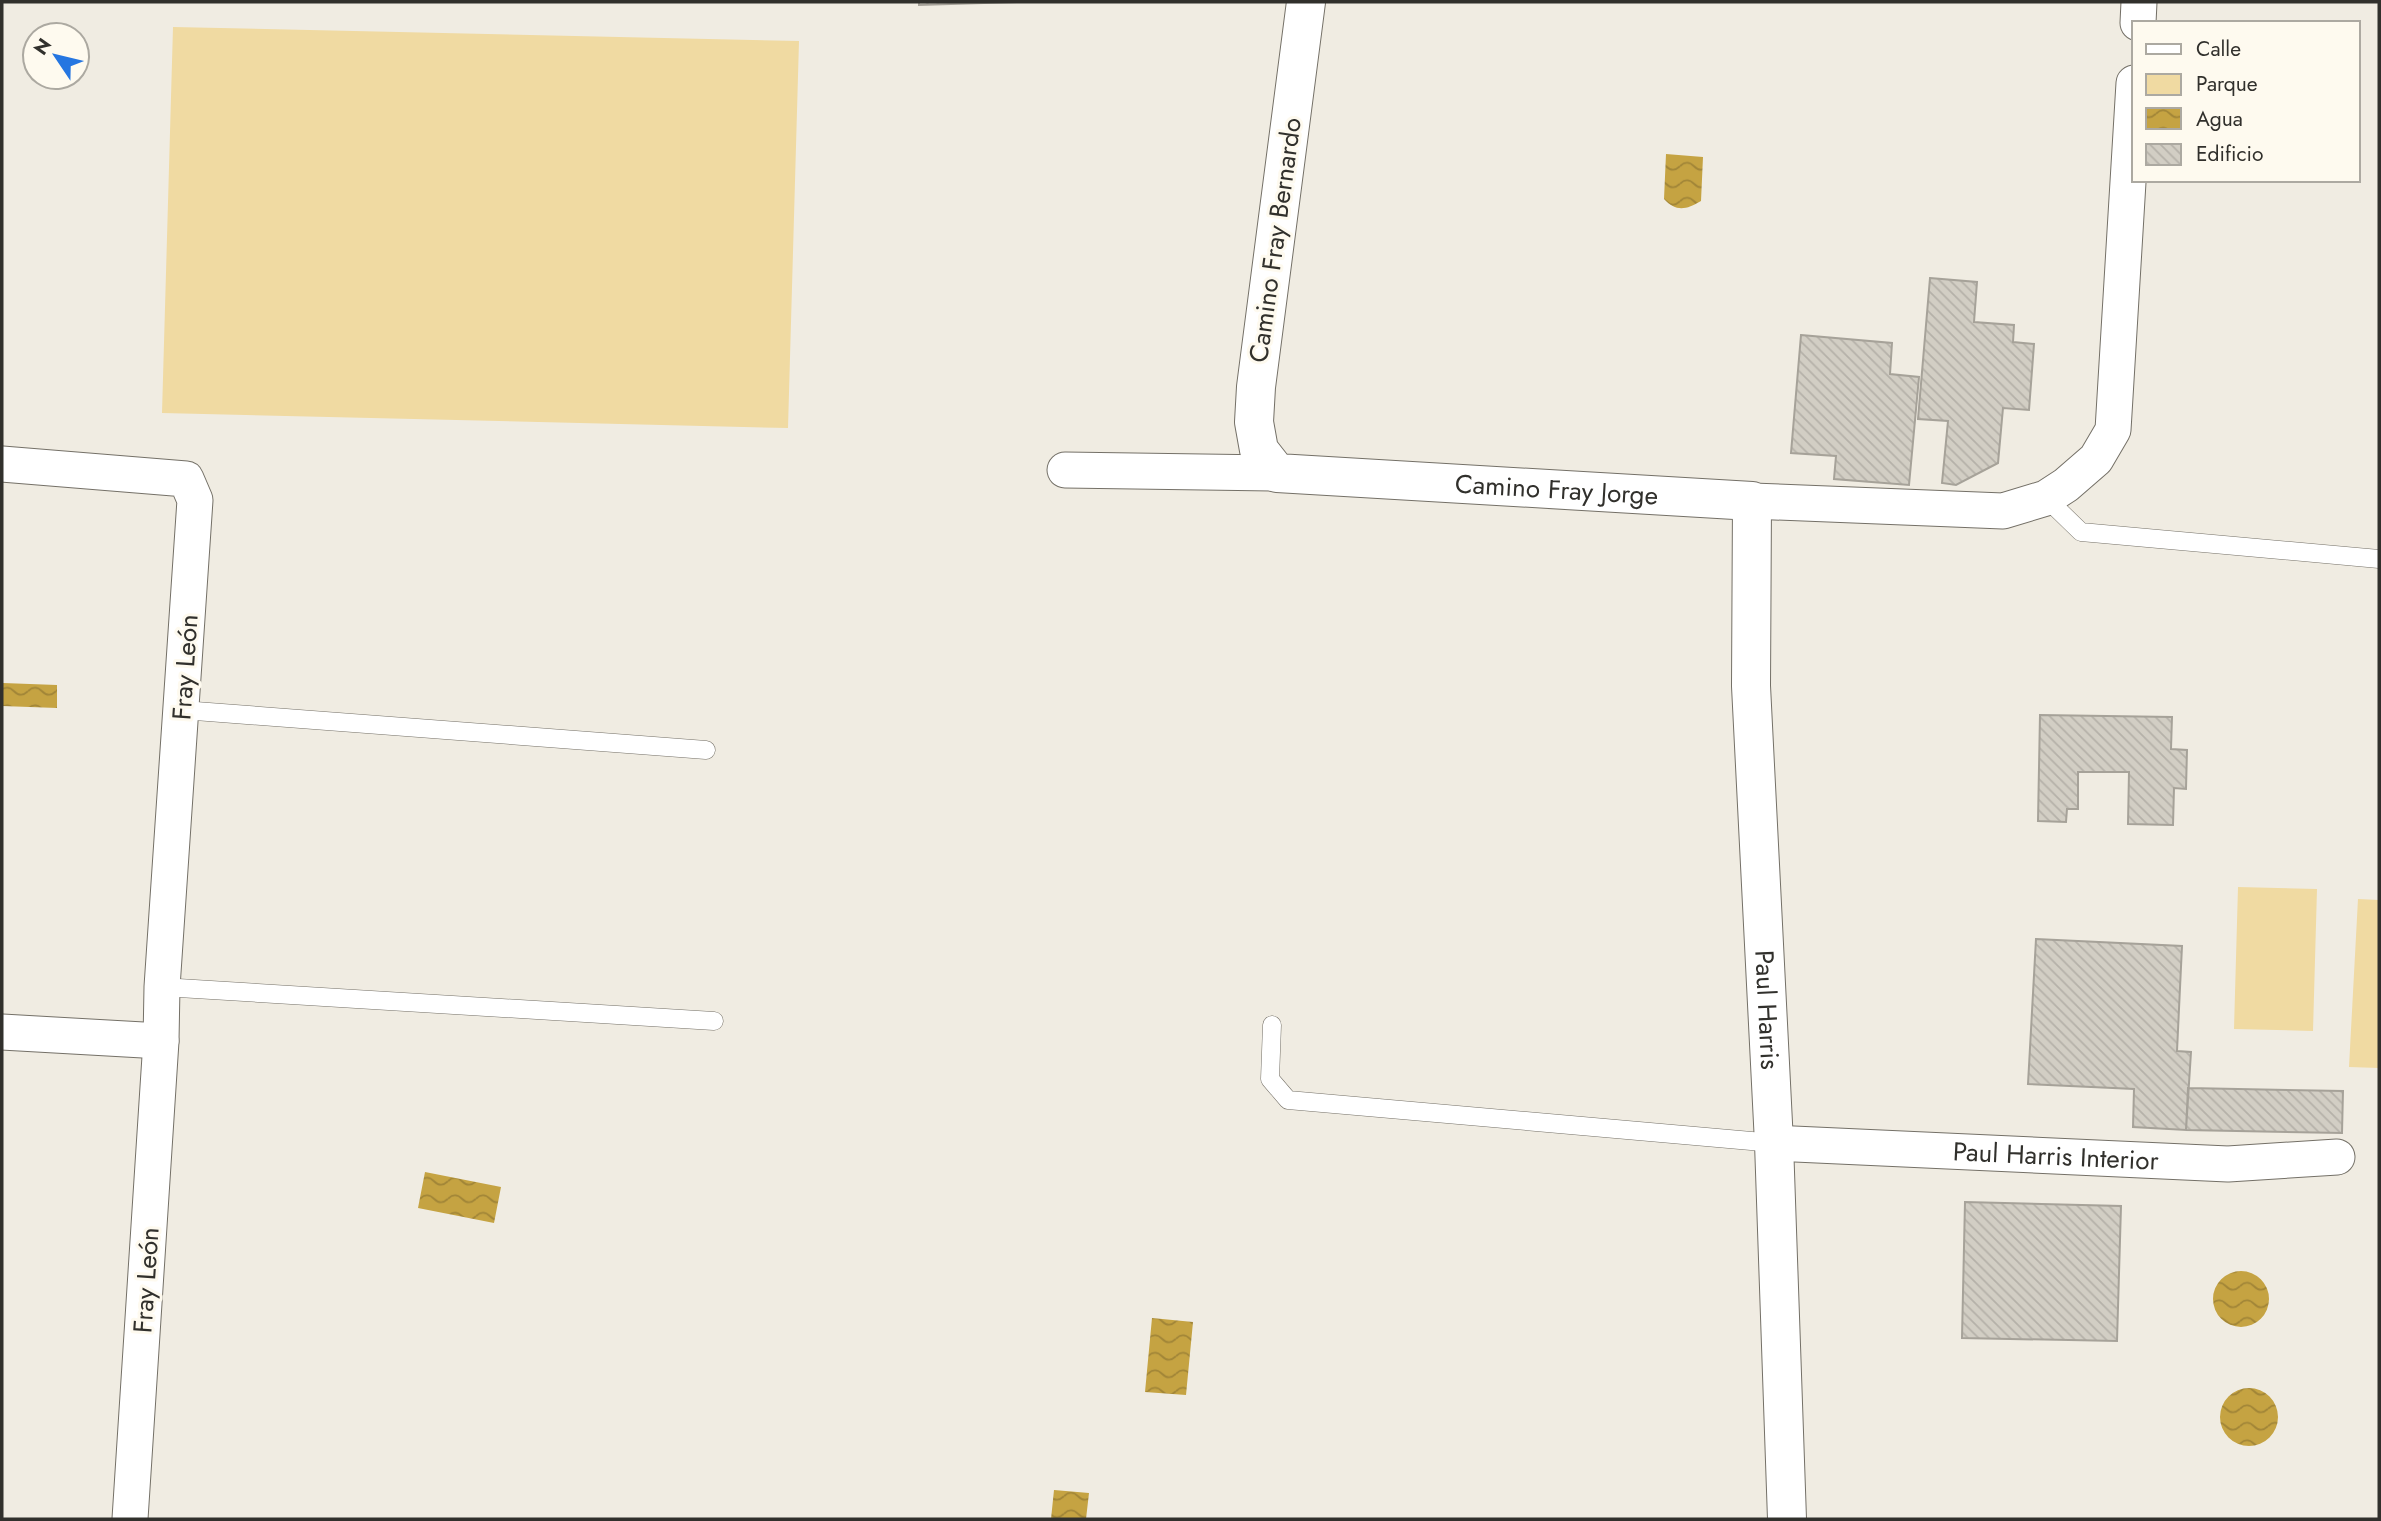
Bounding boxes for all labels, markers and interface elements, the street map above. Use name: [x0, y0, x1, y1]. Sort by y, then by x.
north arrow: [21, 21, 91, 91]
legend: [2132, 21, 2360, 182]
text: N: [27, 33, 58, 60]
text: Calle: [2196, 34, 2241, 64]
text: Parque: [2196, 69, 2258, 99]
text: Agua: [2196, 104, 2243, 134]
street label: Camino Fray Bernardo: [1239, 115, 1311, 365]
text: Edificio: [2196, 139, 2263, 169]
street label: Camino Fray Jorge: [1454, 465, 1659, 514]
street label: Fray León: [162, 613, 208, 721]
street label: Paul Harris: [1745, 949, 1789, 1071]
street label: Paul Harris Interior: [1952, 1132, 2160, 1180]
street label: Fray León: [123, 1226, 169, 1334]

